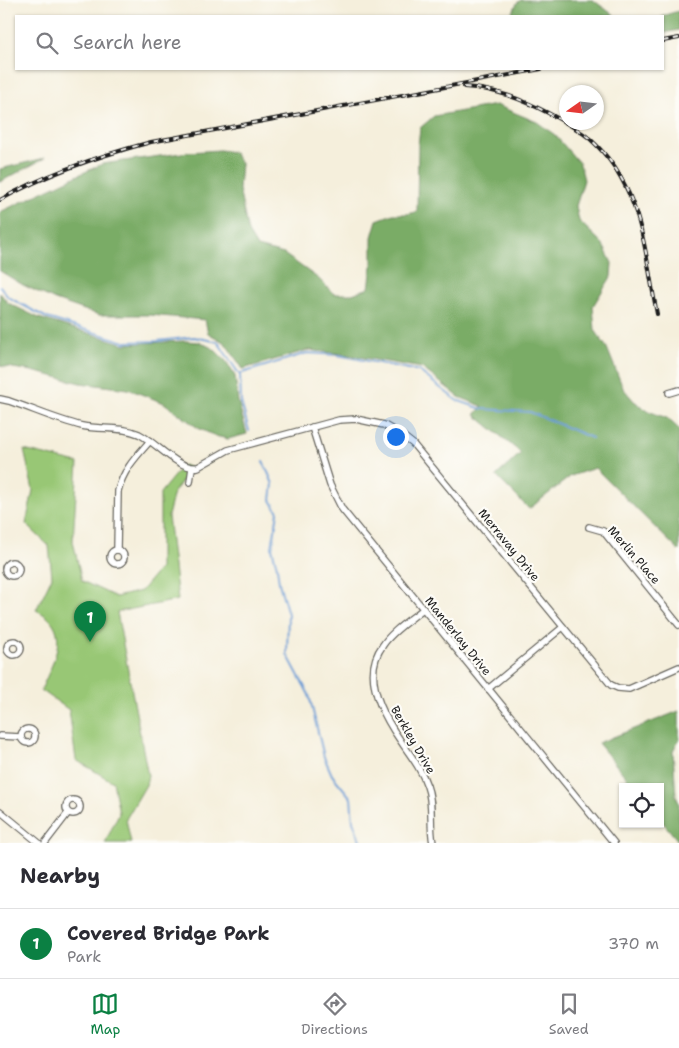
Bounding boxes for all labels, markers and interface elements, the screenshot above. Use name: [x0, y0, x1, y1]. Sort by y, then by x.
search box: [15, 15, 664, 70]
icon: search: [33, 29, 61, 57]
text: Search here: [73, 30, 182, 55]
north arrow: [559, 85, 604, 130]
your location: [383, 424, 409, 450]
street label: Merravay Drive: [475, 505, 543, 585]
street label: Merlin Place: [604, 523, 664, 588]
street label: Manderlay Drive: [421, 593, 495, 679]
pin: 1: [74, 601, 106, 642]
street label: Berkley Drive: [387, 703, 439, 777]
map controls: [619, 783, 664, 828]
button: locate: [619, 783, 664, 828]
text: Nearby: [20, 862, 100, 890]
text: Covered Bridge Park: [67, 921, 270, 946]
text: 1: [32, 933, 40, 954]
text: 370 m: [608, 933, 659, 954]
text: Park: [67, 946, 101, 967]
tab: Map: [90, 990, 120, 1038]
tab: Directions: [301, 990, 368, 1038]
tab: Saved: [549, 990, 589, 1038]

